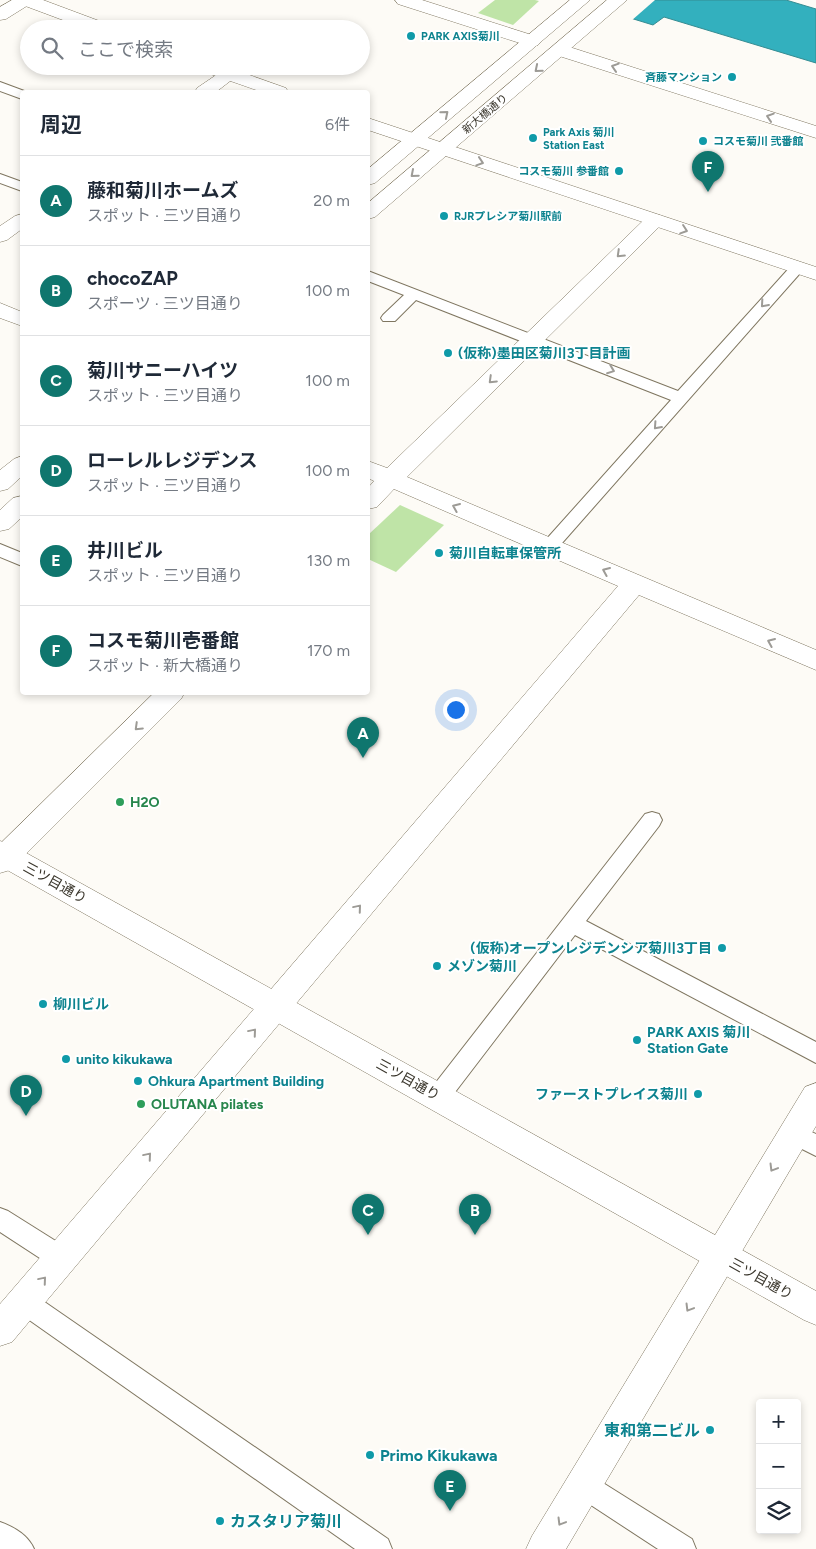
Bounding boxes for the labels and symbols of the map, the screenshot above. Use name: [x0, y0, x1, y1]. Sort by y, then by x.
marker: PARK AXIS菊川: [405, 30, 417, 42]
place label: PARK AXIS菊川: [421, 30, 500, 43]
one-way arrow: [535, 63, 544, 72]
one-way arrow: [611, 63, 620, 73]
place label: 斉藤マンション: [645, 71, 722, 84]
marker: 斉藤マンション: [726, 71, 738, 83]
street label: 新大橋通り: [460, 91, 510, 137]
one-way arrow: [439, 112, 448, 120]
one-way arrow: [766, 113, 774, 123]
place label: Park Axis 菊川 Station East: [543, 126, 614, 152]
marker: Park Axis 菊川 Station East: [527, 132, 539, 144]
marker: コスモ菊川 弐番館: [697, 135, 709, 147]
place label: コスモ菊川 弐番館: [713, 135, 804, 148]
pin: F: [692, 151, 724, 192]
one-way arrow: [475, 156, 484, 166]
place label: コスモ菊川 参番館: [518, 165, 609, 178]
marker: コスモ菊川 参番館: [613, 165, 625, 177]
one-way arrow: [411, 168, 420, 176]
marker: RJRプレシア菊川駅前: [438, 210, 450, 222]
place label: RJRプレシア菊川駅前: [454, 210, 562, 223]
one-way arrow: [679, 224, 688, 234]
one-way arrow: [617, 248, 626, 257]
one-way arrow: [761, 298, 770, 307]
place label: (仮称)墨田区菊川3丁目計画: [458, 345, 630, 362]
marker: (仮称)墨田区菊川3丁目計画: [442, 347, 454, 359]
one-way arrow: [606, 365, 614, 375]
one-way arrow: [489, 374, 498, 383]
one-way arrow: [653, 420, 662, 429]
one-way arrow: [452, 503, 461, 514]
place label: 菊川自転車保管所: [449, 545, 561, 562]
marker: 菊川自転車保管所: [433, 547, 445, 559]
one-way arrow: [602, 566, 611, 577]
one-way arrow: [767, 637, 776, 648]
your location: [443, 697, 469, 723]
pin: A: [347, 717, 379, 758]
one-way arrow: [134, 721, 143, 730]
place label: H2O: [130, 794, 160, 811]
marker: H2O: [114, 796, 126, 808]
street label: 三ツ目通り: [20, 859, 90, 907]
one-way arrow: [353, 905, 361, 914]
place label: (仮称)オープンレジデンシア菊川3丁目: [470, 940, 712, 957]
marker: (仮称)オープンレジデンシア菊川3丁目: [716, 942, 728, 954]
place label: メゾン菊川: [447, 958, 517, 975]
marker: メゾン菊川: [431, 960, 443, 972]
place label: 柳川ビル: [53, 996, 109, 1013]
marker: 柳川ビル: [37, 998, 49, 1010]
place label: PARK AXIS 菊川 Station Gate: [647, 1024, 751, 1057]
one-way arrow: [247, 1028, 256, 1037]
marker: PARK AXIS 菊川 Station Gate: [631, 1034, 643, 1046]
place label: unito kikukawa: [76, 1051, 173, 1068]
marker: unito kikukawa: [60, 1053, 72, 1065]
street label: 三ツ目通り: [373, 1056, 443, 1104]
place label: Ohkura Apartment Building: [148, 1073, 324, 1090]
pin: D: [10, 1075, 42, 1116]
marker: Ohkura Apartment Building: [132, 1075, 144, 1087]
place label: ファーストプレイス菊川: [535, 1086, 688, 1103]
marker: ファーストプレイス菊川: [692, 1088, 704, 1100]
place label: OLUTANA pilates: [151, 1096, 264, 1113]
marker: OLUTANA pilates: [135, 1098, 147, 1110]
one-way arrow: [142, 1152, 151, 1161]
one-way arrow: [769, 1163, 779, 1172]
pin: C: [352, 1194, 384, 1235]
pin: B: [459, 1194, 491, 1235]
street label: 三ツ目通り: [726, 1255, 796, 1303]
one-way arrow: [37, 1276, 46, 1285]
one-way arrow: [685, 1302, 695, 1311]
place label: 東和第二ビル: [604, 1421, 700, 1440]
marker: 東和第二ビル: [704, 1424, 716, 1436]
place label: Primo Kikukawa: [380, 1446, 498, 1465]
marker: Primo Kikukawa: [364, 1449, 376, 1461]
pin: E: [434, 1470, 466, 1511]
place label: カスタリア菊川: [230, 1512, 342, 1531]
marker: カスタリア菊川: [214, 1515, 226, 1527]
one-way arrow: [557, 1517, 567, 1526]

